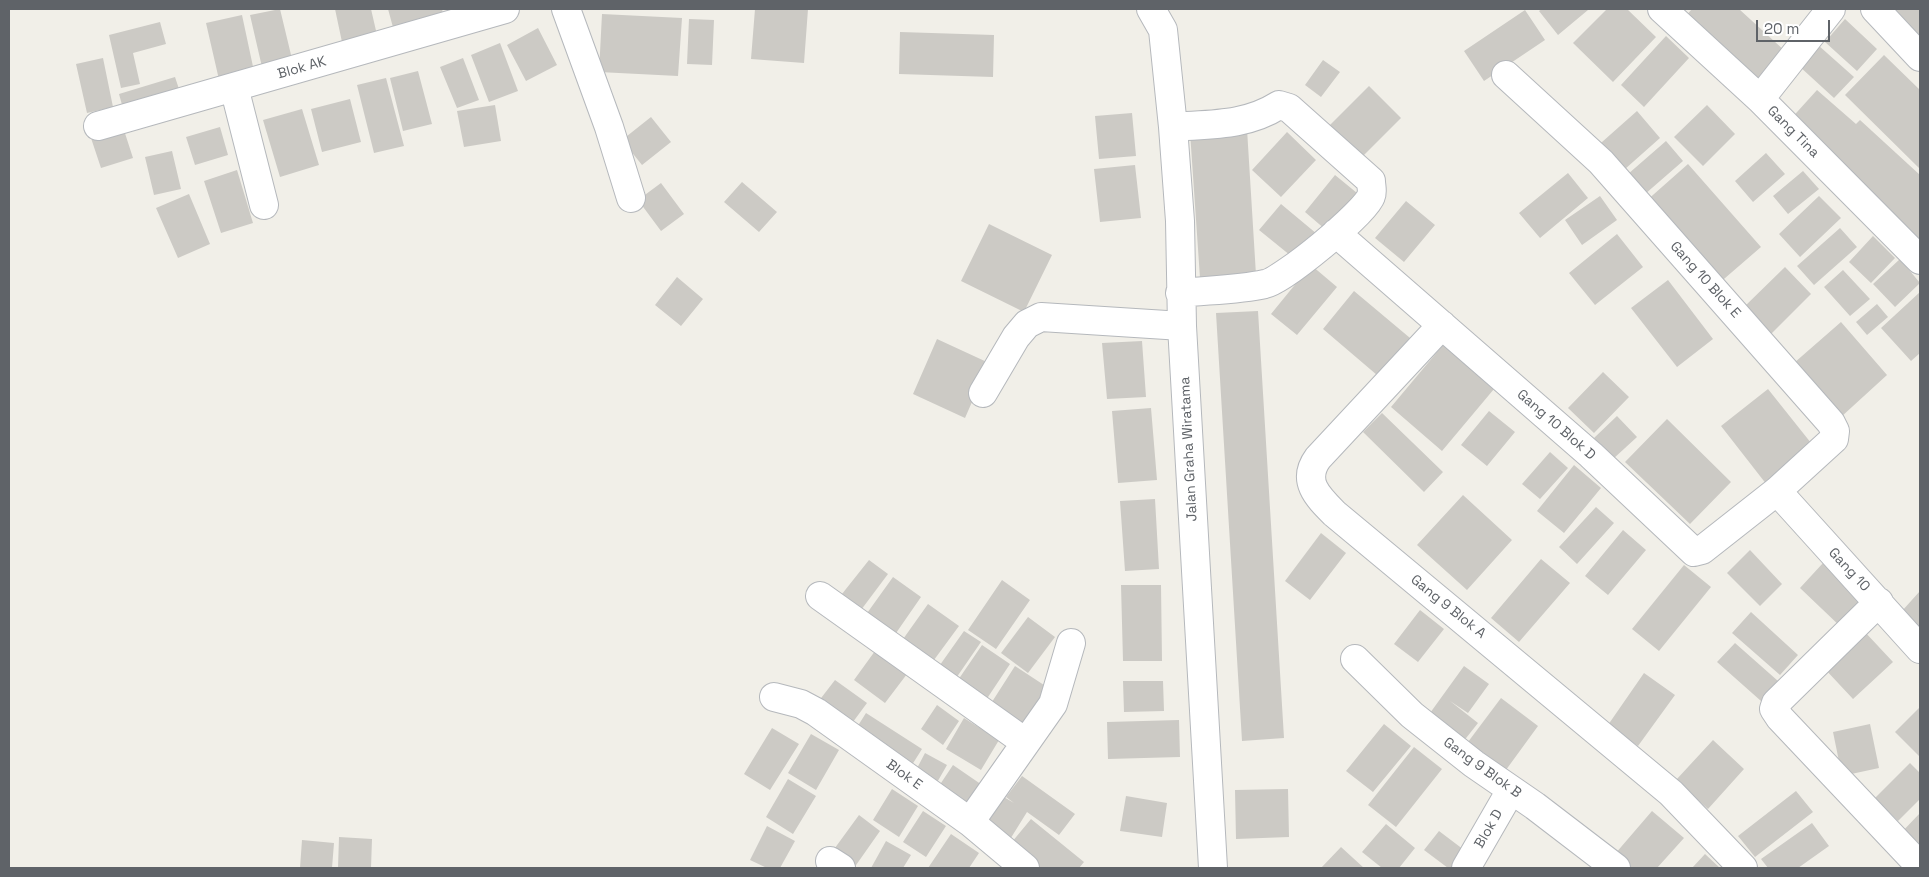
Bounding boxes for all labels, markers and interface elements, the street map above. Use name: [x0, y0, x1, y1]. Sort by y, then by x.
scale bar: [1759, 10, 1833, 42]
text: 20 m: [1764, 19, 1799, 38]
street label: Blok AK: [276, 53, 328, 83]
street label: Gang Tina: [1764, 103, 1822, 161]
street label: Gang 10 Blok E: [1666, 238, 1744, 322]
street label: Jalan Graha Wiratama: [1177, 376, 1201, 522]
street label: Gang 10 Blok D: [1513, 386, 1599, 464]
street label: Gang 10: [1825, 545, 1873, 595]
street label: Gang 9 Blok A: [1407, 572, 1489, 642]
street label: Gang 9 Blok B: [1440, 734, 1524, 802]
street label: Blok E: [883, 756, 925, 794]
street label: Blok D: [1471, 807, 1507, 851]

